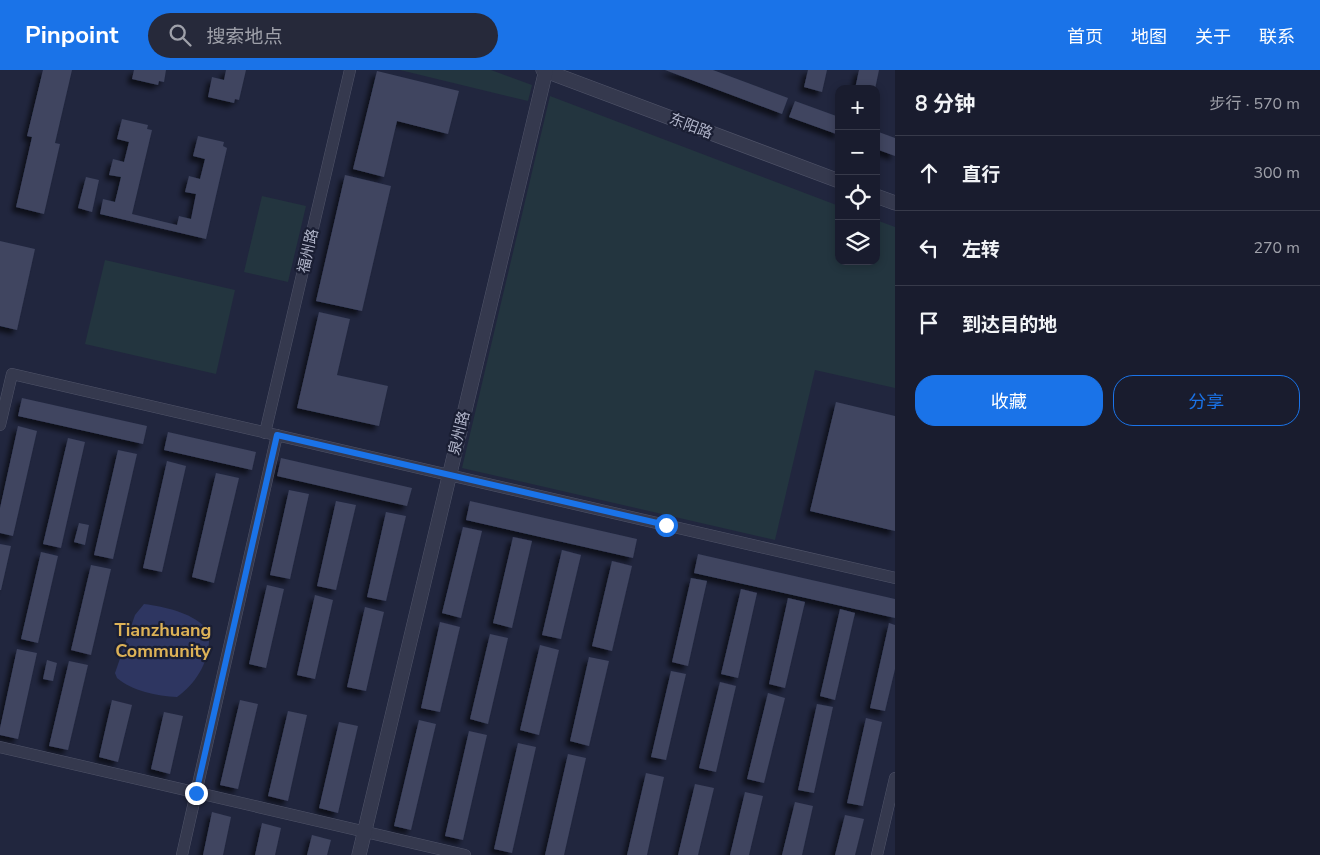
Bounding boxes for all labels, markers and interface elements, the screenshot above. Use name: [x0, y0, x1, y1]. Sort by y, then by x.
search box: [148, 13, 498, 58]
text: Pinpoint: [25, 19, 118, 51]
icon: search: [166, 21, 194, 49]
text: 搜索地点: [206, 24, 282, 50]
text: 首页: [1067, 25, 1103, 49]
text: 地图: [1131, 25, 1167, 49]
text: 关于: [1195, 25, 1231, 49]
text: 联系: [1259, 25, 1295, 49]
map controls: [835, 85, 880, 265]
button: +: [835, 85, 880, 130]
text: 8 分钟: [915, 90, 975, 118]
text: 步行 · 570 m: [1210, 93, 1300, 115]
street label: 东阳路: [666, 109, 716, 143]
button: −: [835, 130, 880, 175]
icon: ahead: [915, 159, 943, 187]
text: 直行: [962, 162, 1000, 188]
text: 300 m: [1253, 162, 1300, 184]
button: locate: [835, 175, 880, 220]
button: layers: [835, 220, 880, 265]
street label: 福州路: [293, 227, 323, 275]
icon: left: [915, 234, 943, 262]
text: 左转: [962, 237, 1000, 263]
text: 270 m: [1253, 237, 1300, 259]
icon: arrive: [915, 309, 943, 337]
text: 到达目的地: [962, 312, 1057, 338]
button: 收藏: [915, 375, 1103, 426]
button: 分享: [1113, 375, 1300, 426]
street label: 泉州路: [444, 409, 474, 457]
route start: [655, 514, 678, 537]
district label: Tianzhuang Community: [115, 618, 211, 663]
route end: [185, 782, 208, 805]

